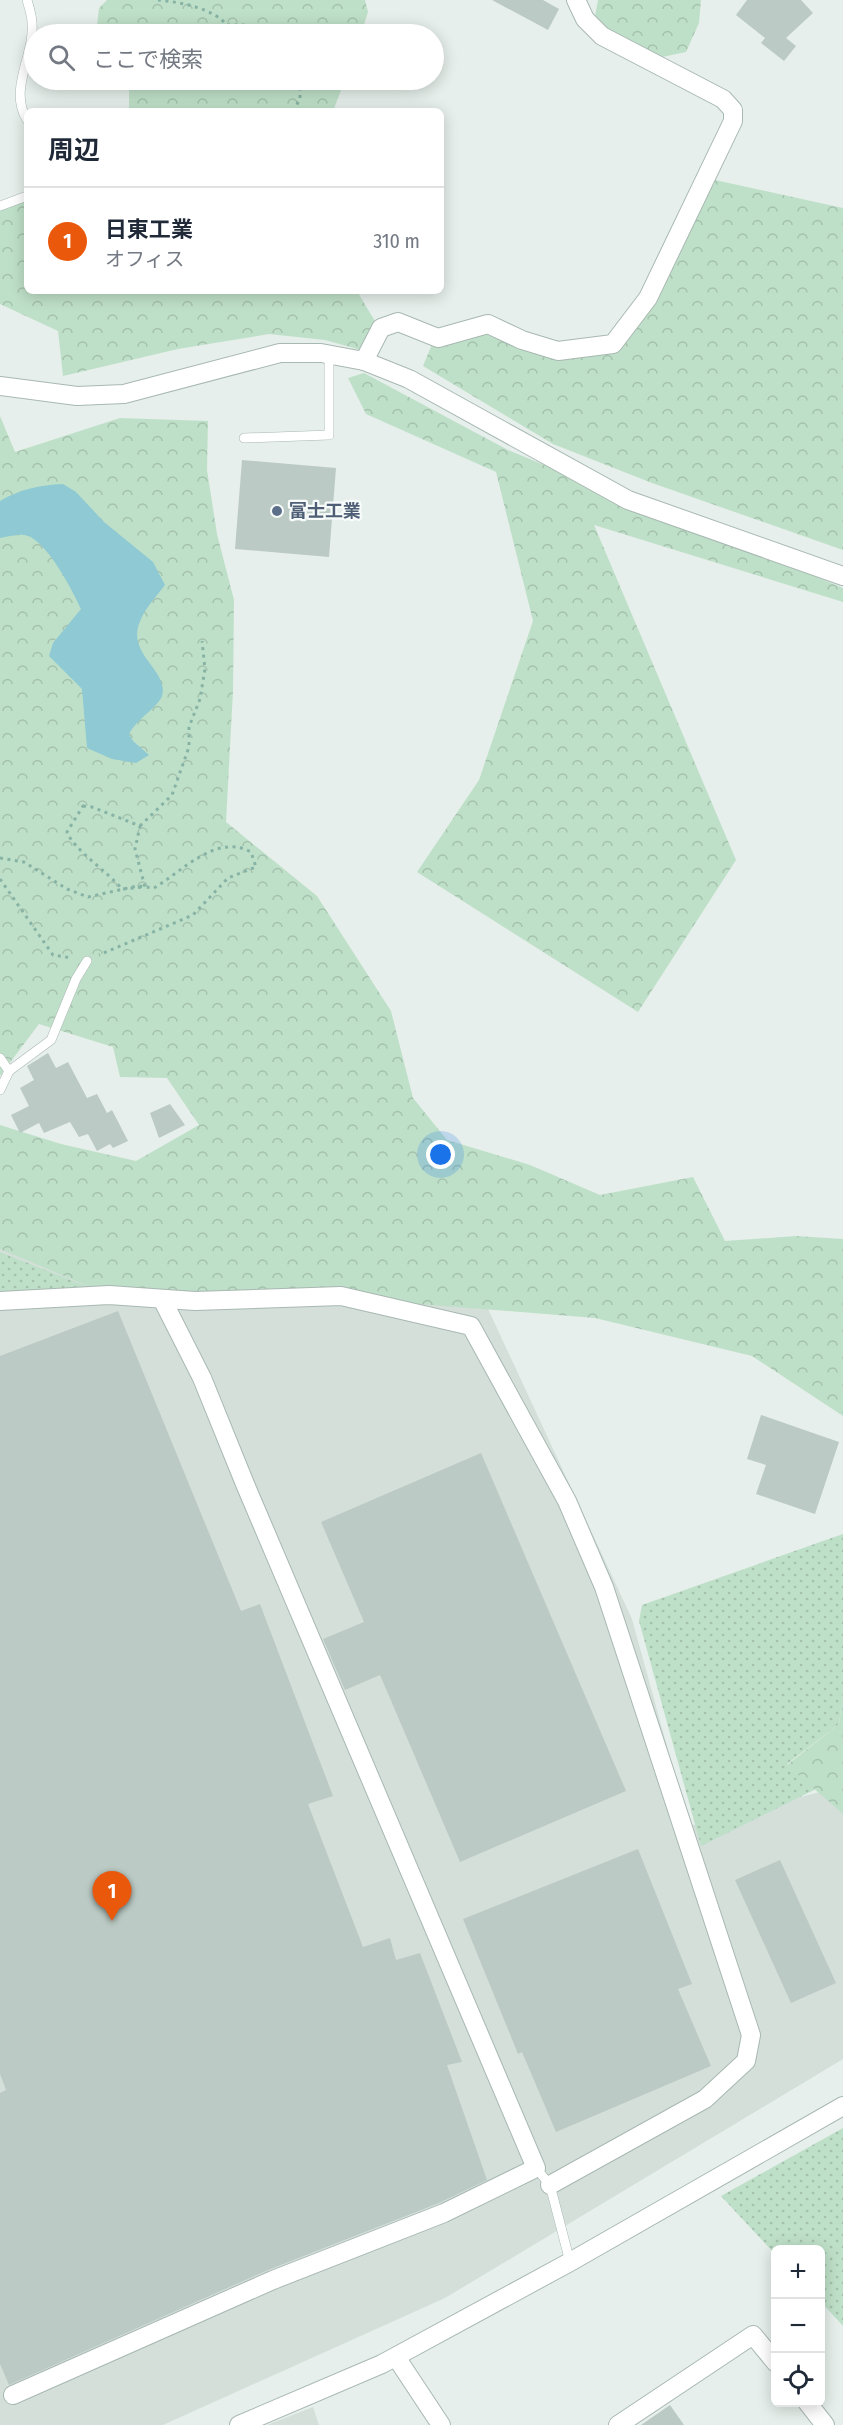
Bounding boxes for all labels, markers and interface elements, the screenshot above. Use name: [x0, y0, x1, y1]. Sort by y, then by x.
search box: [24, 24, 444, 90]
icon: search: [45, 41, 78, 74]
text: ここで検索: [93, 46, 203, 73]
text: 周辺: [48, 135, 100, 166]
text: 日東工業: [105, 216, 193, 243]
text: 1: [63, 229, 72, 253]
text: 310 m: [373, 229, 420, 253]
text: オフィス: [105, 247, 185, 271]
place label: 富士工業: [289, 500, 361, 522]
marker: 富士工業: [270, 504, 284, 518]
your location: [426, 1140, 455, 1169]
pin: 1: [92, 1872, 132, 1921]
map controls: [771, 2245, 825, 2407]
button: +: [771, 2245, 825, 2299]
button: −: [771, 2299, 825, 2353]
button: locate: [771, 2353, 825, 2407]

